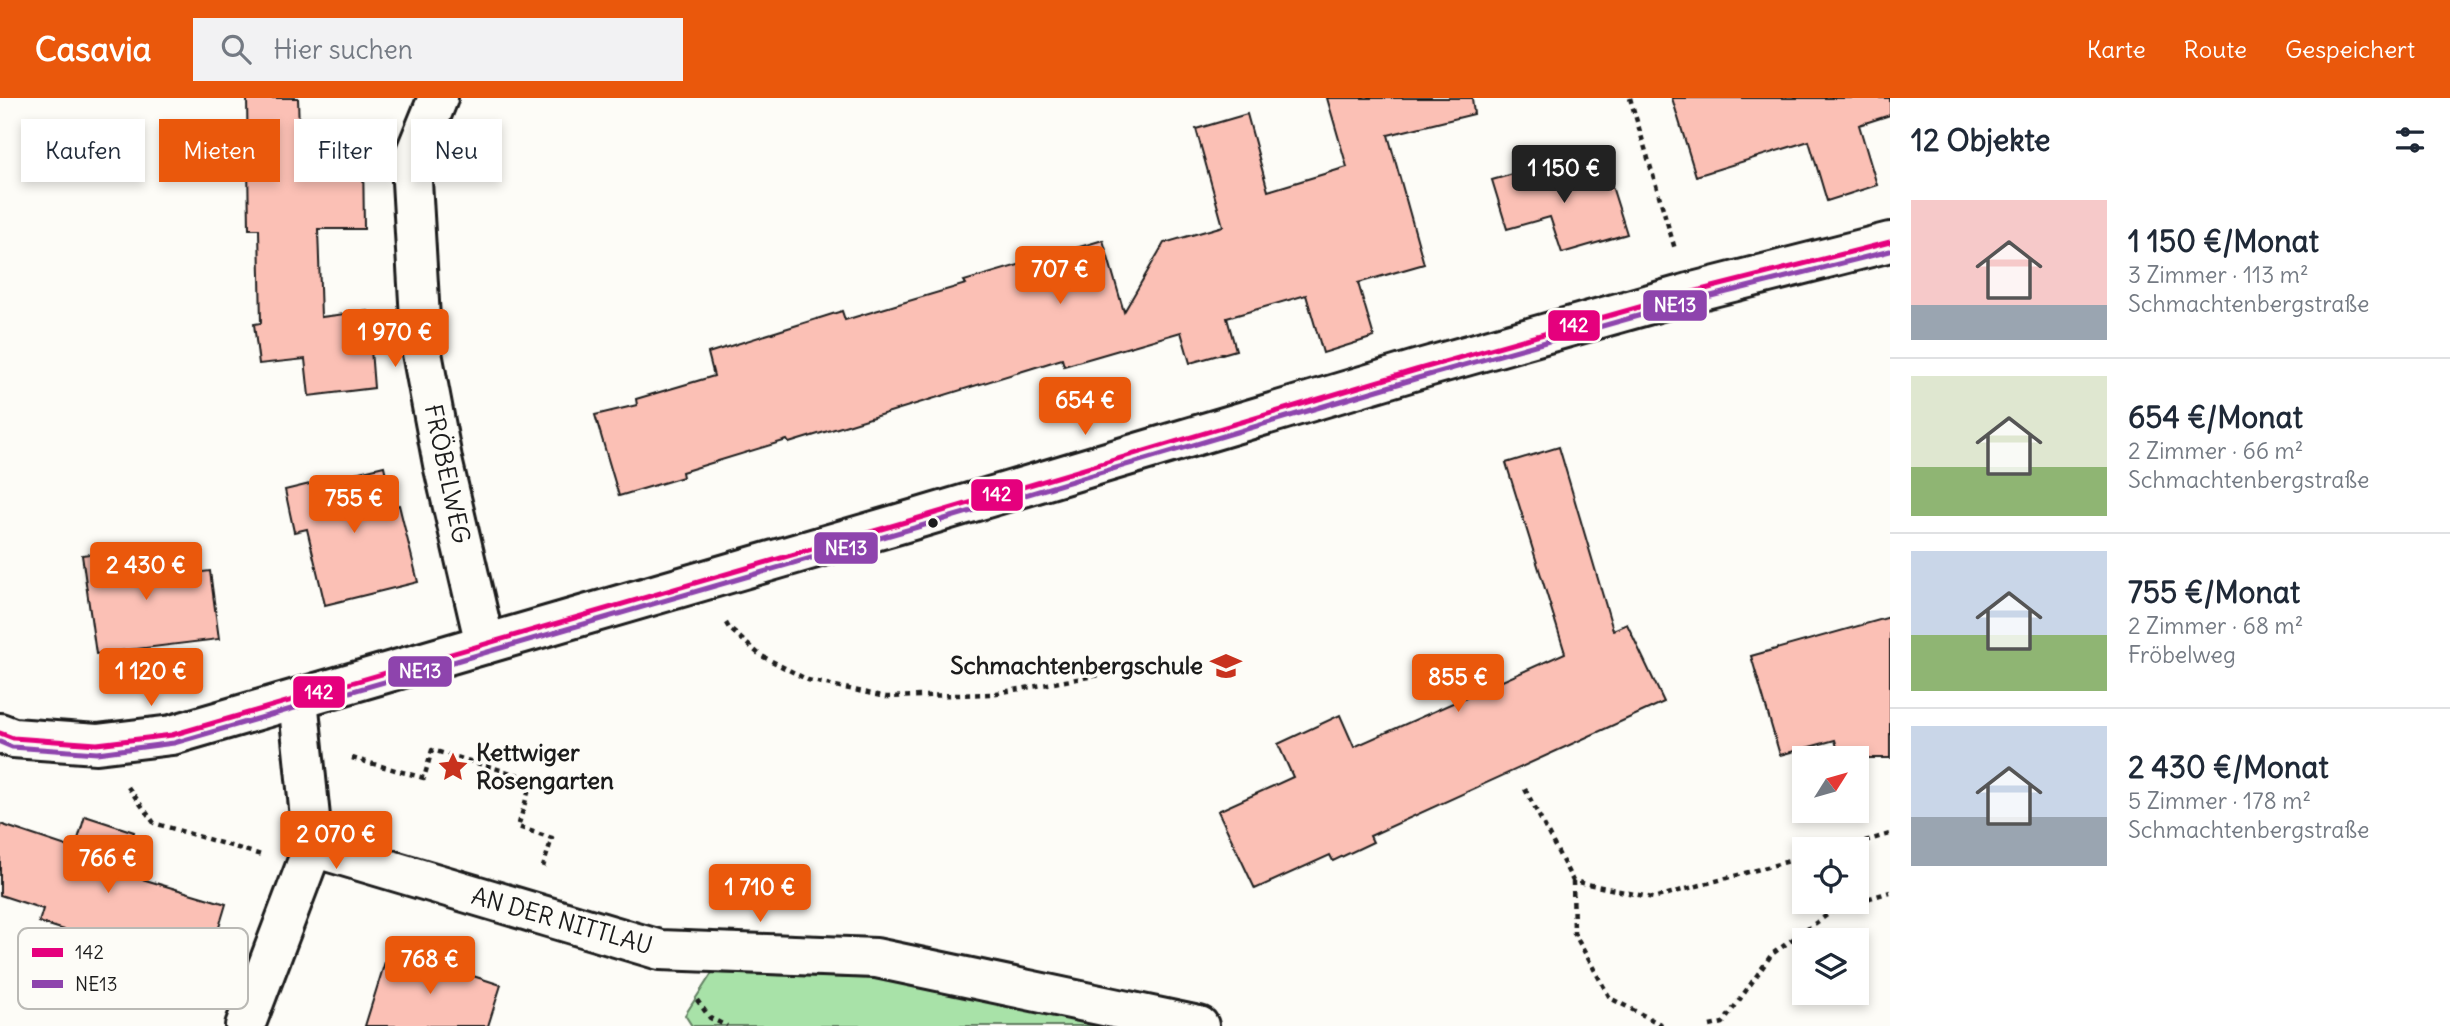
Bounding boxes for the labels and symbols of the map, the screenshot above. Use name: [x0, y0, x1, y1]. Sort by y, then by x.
pin: 1 150 €: [1499, 146, 1629, 205]
pin: 707 €: [1011, 246, 1109, 306]
line badge: NE13: [1642, 289, 1708, 322]
text: NE13: [1654, 293, 1696, 317]
line badge: 142: [1547, 309, 1601, 342]
pin: 1 970 €: [330, 310, 460, 369]
text: 142: [1560, 313, 1588, 337]
pin: 654 €: [1036, 378, 1134, 437]
street label: FRÖBELWEG: [419, 402, 477, 546]
pin: 755 €: [305, 476, 403, 535]
line badge: 142: [970, 478, 1024, 512]
text: 142: [983, 482, 1011, 506]
unlabelled marker: [926, 516, 940, 530]
line badge: NE13: [813, 531, 879, 565]
text: NE13: [825, 536, 867, 560]
pin: 2 430 €: [81, 542, 211, 602]
pin: 1 120 €: [86, 648, 216, 708]
school or university icon: Schmachtenbergschule: [1209, 649, 1243, 683]
place label: Schmachtenbergschule: [950, 650, 1203, 680]
pin: 855 €: [1409, 654, 1507, 714]
line badge: NE13: [387, 655, 453, 688]
text: NE13: [399, 659, 441, 683]
line badge: 142: [292, 675, 346, 709]
text: 142: [305, 680, 333, 704]
place label: Kettwiger Rosengarten: [476, 737, 614, 795]
north arrow: [1792, 746, 1869, 822]
place icon: Kettwiger Rosengarten: [436, 750, 470, 784]
pin: 2 070 €: [271, 812, 401, 871]
pin: 766 €: [59, 836, 157, 895]
pin: 1 710 €: [695, 864, 825, 924]
street label: AN DER NITTLAU: [468, 880, 656, 960]
legend: [18, 928, 248, 1009]
pin: 768 €: [381, 936, 479, 996]
text: 142: [75, 940, 104, 964]
text: NE13: [75, 972, 118, 996]

